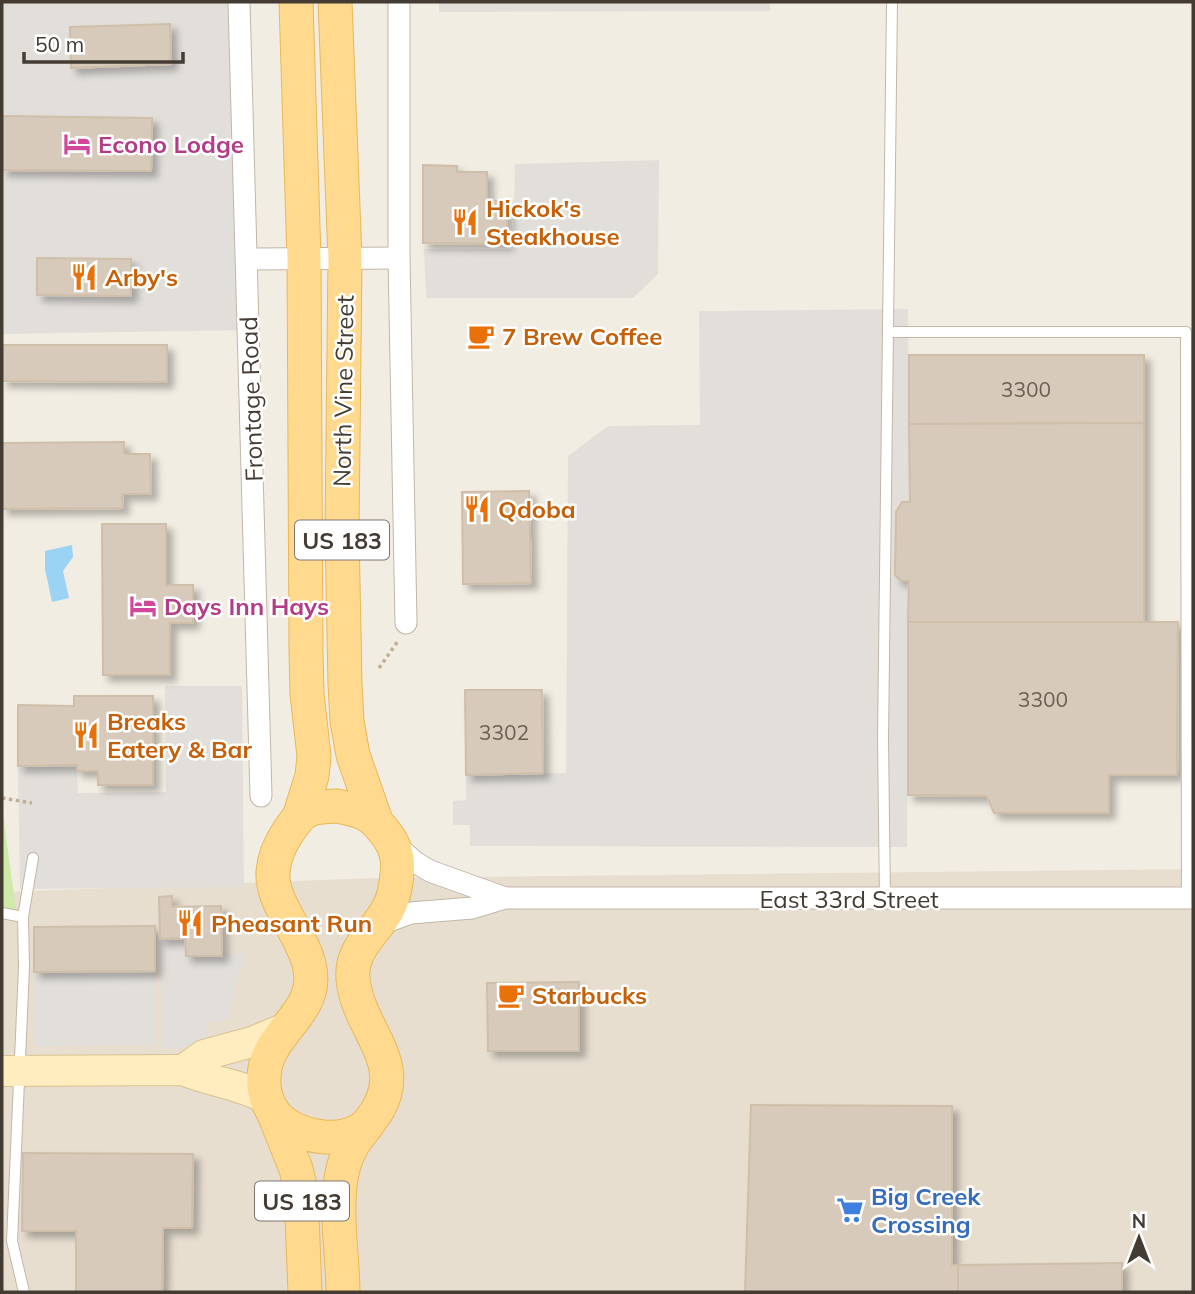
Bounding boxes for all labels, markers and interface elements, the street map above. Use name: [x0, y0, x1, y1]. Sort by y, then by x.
scale bar: [24, 21, 184, 65]
text: 50 m: [35, 31, 84, 57]
hotel icon: Econo Lodge: [62, 129, 92, 159]
place label: Econo Lodge: [98, 129, 244, 159]
place label: Hickok's Steakhouse: [486, 193, 620, 251]
restaurant icon: Hickok's Steakhouse: [450, 207, 480, 237]
restaurant icon: Arby's: [69, 262, 99, 292]
place label: Arby's: [105, 262, 178, 292]
street label: North Vine Street: [326, 295, 360, 487]
street label: Frontage Road: [233, 316, 269, 482]
cafe icon: 7 Brew Coffee: [466, 321, 496, 351]
place label: 7 Brew Coffee: [502, 321, 662, 351]
house number: 3300: [1001, 376, 1051, 402]
restaurant icon: Qdoba: [462, 494, 492, 524]
place label: Qdoba: [498, 494, 576, 524]
road number: US 183: [295, 520, 389, 560]
hotel icon: Days Inn Hays: [128, 591, 158, 621]
place label: Days Inn Hays: [164, 591, 329, 621]
house number: 3300: [1018, 686, 1068, 712]
place label: Breaks Eatery & Bar: [107, 706, 252, 764]
house number: 3302: [479, 719, 529, 745]
restaurant icon: Breaks Eatery & Bar: [71, 720, 101, 750]
street label: East 33rd Street: [759, 884, 939, 914]
restaurant icon: Pheasant Run: [175, 908, 205, 938]
place label: Pheasant Run: [211, 908, 372, 938]
cafe icon: Starbucks: [496, 980, 526, 1010]
place label: Starbucks: [532, 980, 647, 1010]
place label: Big Creek Crossing: [871, 1181, 981, 1239]
road number: US 183: [255, 1182, 349, 1220]
supermarket icon: Big Creek Crossing: [835, 1195, 865, 1225]
north arrow: [1104, 1203, 1174, 1273]
text: N: [1132, 1209, 1146, 1233]

